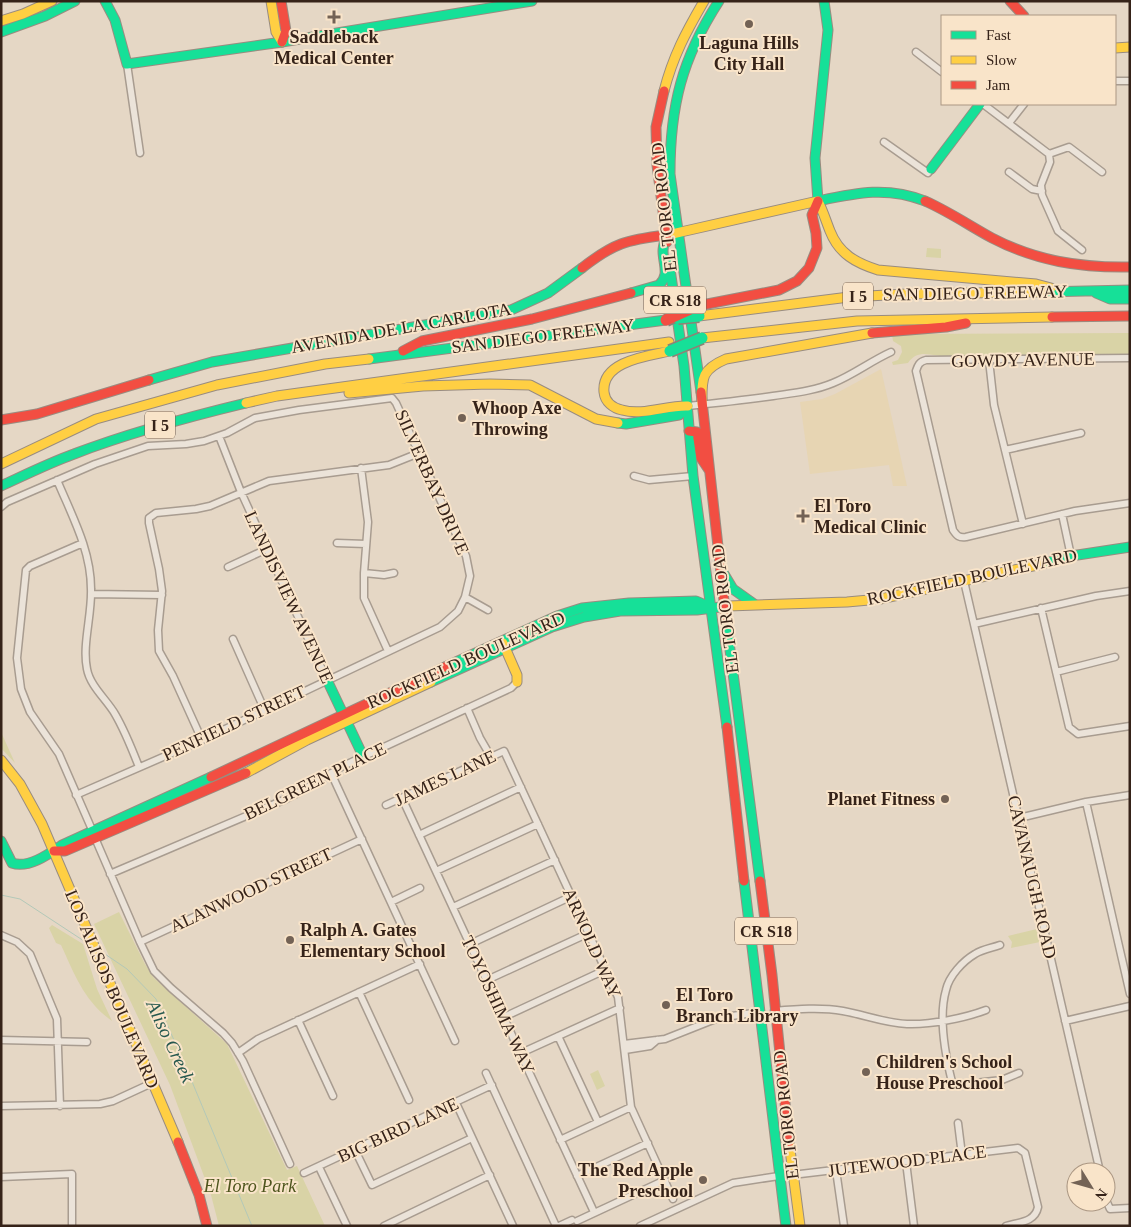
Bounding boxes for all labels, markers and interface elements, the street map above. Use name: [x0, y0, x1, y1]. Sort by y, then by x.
marker: Saddleback Medical Center: [327, 10, 341, 24]
legend: [941, 15, 1116, 105]
marker: Laguna Hills City Hall: [743, 18, 755, 30]
place label: Saddleback Medical Center: [274, 27, 394, 68]
text: Fast: [986, 27, 1012, 43]
place label: Laguna Hills City Hall: [699, 33, 799, 74]
text: Slow: [986, 52, 1017, 68]
text: Jam: [986, 77, 1010, 93]
street label: EL TORO ROAD: [647, 141, 681, 273]
street label: SAN DIEGO FREEWAY: [883, 281, 1067, 305]
road number: I 5: [843, 282, 873, 310]
road number: CR S18: [644, 286, 706, 314]
street label: AVENIDA DE LA CARLOTA: [290, 299, 512, 357]
street label: SAN DIEGO FREEWAY: [450, 315, 636, 357]
street label: GOWDY AVENUE: [951, 349, 1095, 371]
place label: Whoop Axe Throwing: [472, 398, 562, 439]
street label: SILVERBAY DRIVE: [391, 406, 473, 558]
road number: I 5: [145, 412, 175, 438]
marker: Whoop Axe Throwing: [456, 412, 468, 424]
place label: El Toro Medical Clinic: [814, 496, 926, 537]
street label: LANDISVIEW AVENUE: [240, 508, 338, 686]
marker: El Toro Medical Clinic: [796, 509, 810, 523]
street label: EL TORO ROAD: [707, 543, 743, 675]
street label: ROCKFIELD BOULEVARD: [865, 545, 1079, 609]
street label: ROCKFIELD BOULEVARD: [364, 607, 568, 713]
street label: PENFIELD STREET: [159, 681, 309, 765]
street label: BELGREEN PLACE: [241, 738, 389, 824]
street label: JAMES LANE: [391, 746, 499, 810]
place label: Planet Fitness: [828, 789, 935, 809]
marker: Planet Fitness: [939, 793, 951, 805]
street label: CAVANAUGH ROAD: [1003, 793, 1061, 961]
street label: ALANWOOD STREET: [167, 844, 335, 936]
street label: ARNOLD WAY: [559, 885, 625, 1001]
street label: LOS ALISOS BOULEVARD: [61, 887, 163, 1091]
road number: CR S18: [735, 918, 797, 944]
place label: Ralph A. Gates Elementary School: [300, 920, 446, 961]
street label: TOYOSHIMA WAY: [457, 933, 539, 1077]
marker: Ralph A. Gates Elementary School: [284, 934, 296, 946]
place label: El Toro Branch Library: [676, 985, 799, 1026]
water label: Aliso Creek: [141, 995, 199, 1086]
marker: El Toro Branch Library: [660, 999, 672, 1011]
street label: EL TORO ROAD: [769, 1049, 803, 1181]
place label: Children's School House Preschool: [876, 1052, 1012, 1093]
marker: Children's School House Preschool: [860, 1066, 872, 1078]
street label: BIG BIRD LANE: [334, 1093, 462, 1167]
street label: JUTEWOOD PLACE: [827, 1141, 987, 1181]
place label: The Red Apple Preschool: [578, 1160, 693, 1201]
north arrow: [1066, 1162, 1116, 1212]
marker: The Red Apple Preschool: [697, 1174, 709, 1186]
park label: El Toro Park: [203, 1176, 297, 1196]
text: N: [1092, 1186, 1110, 1203]

